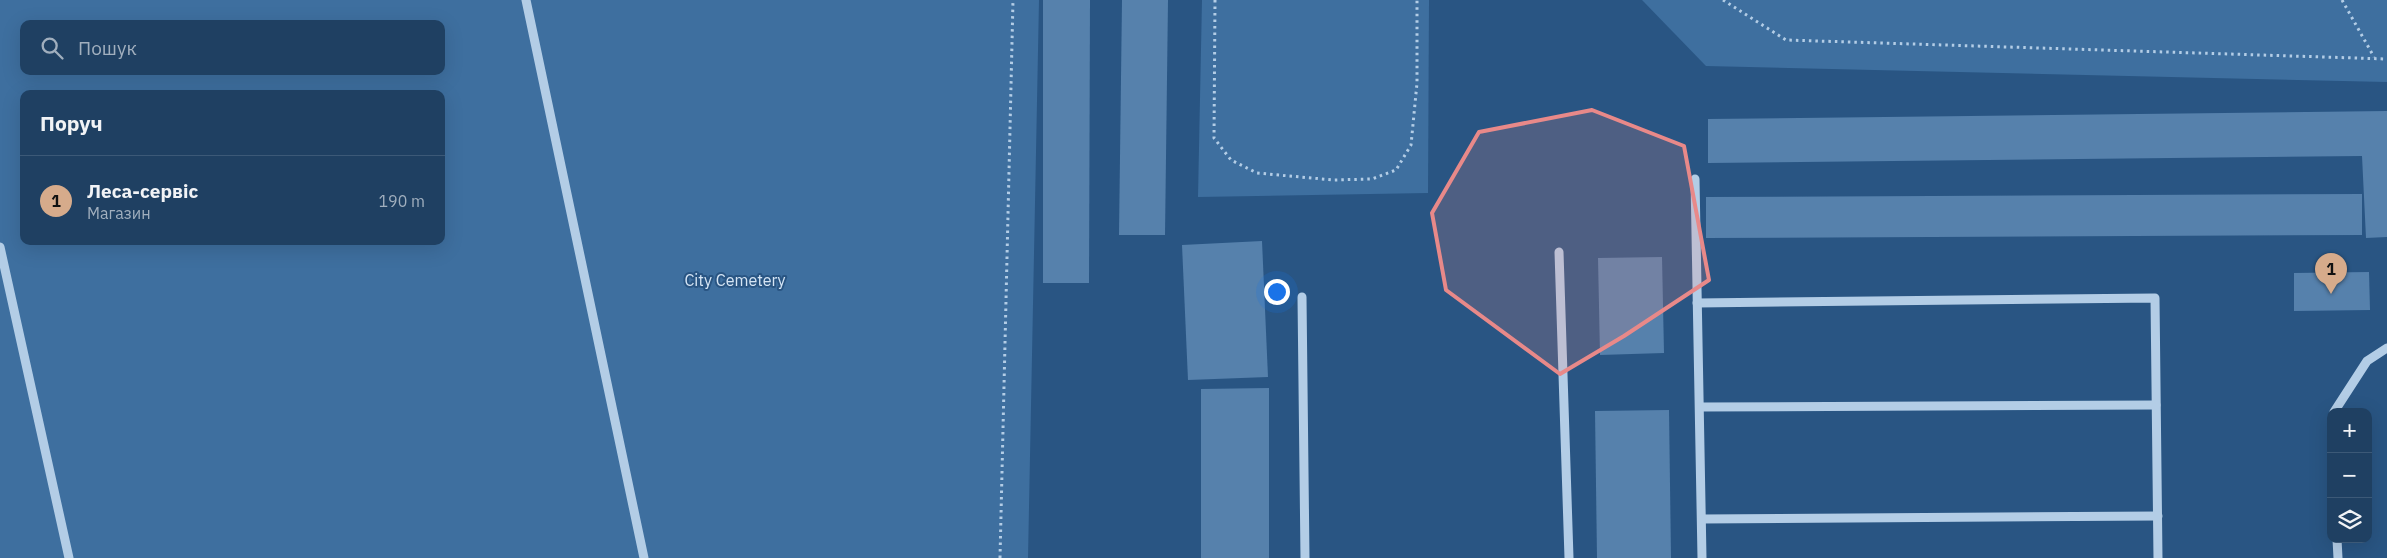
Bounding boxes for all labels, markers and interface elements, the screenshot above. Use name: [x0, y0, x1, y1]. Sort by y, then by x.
search box: [20, 20, 445, 75]
icon: search: [38, 34, 66, 62]
text: Пошук: [78, 36, 137, 60]
text: Поруч: [40, 109, 103, 137]
text: Леса-сервіс: [87, 179, 198, 203]
text: 1: [51, 191, 61, 211]
text: 190 m: [378, 191, 425, 211]
text: Магазин: [87, 203, 151, 223]
pin: 1: [2315, 253, 2347, 294]
park label: City Cemetery: [684, 270, 786, 290]
your location: [1264, 279, 1290, 305]
map controls: [2327, 408, 2372, 543]
button: +: [2327, 408, 2372, 453]
button: −: [2327, 453, 2372, 498]
button: layers: [2327, 498, 2372, 543]

